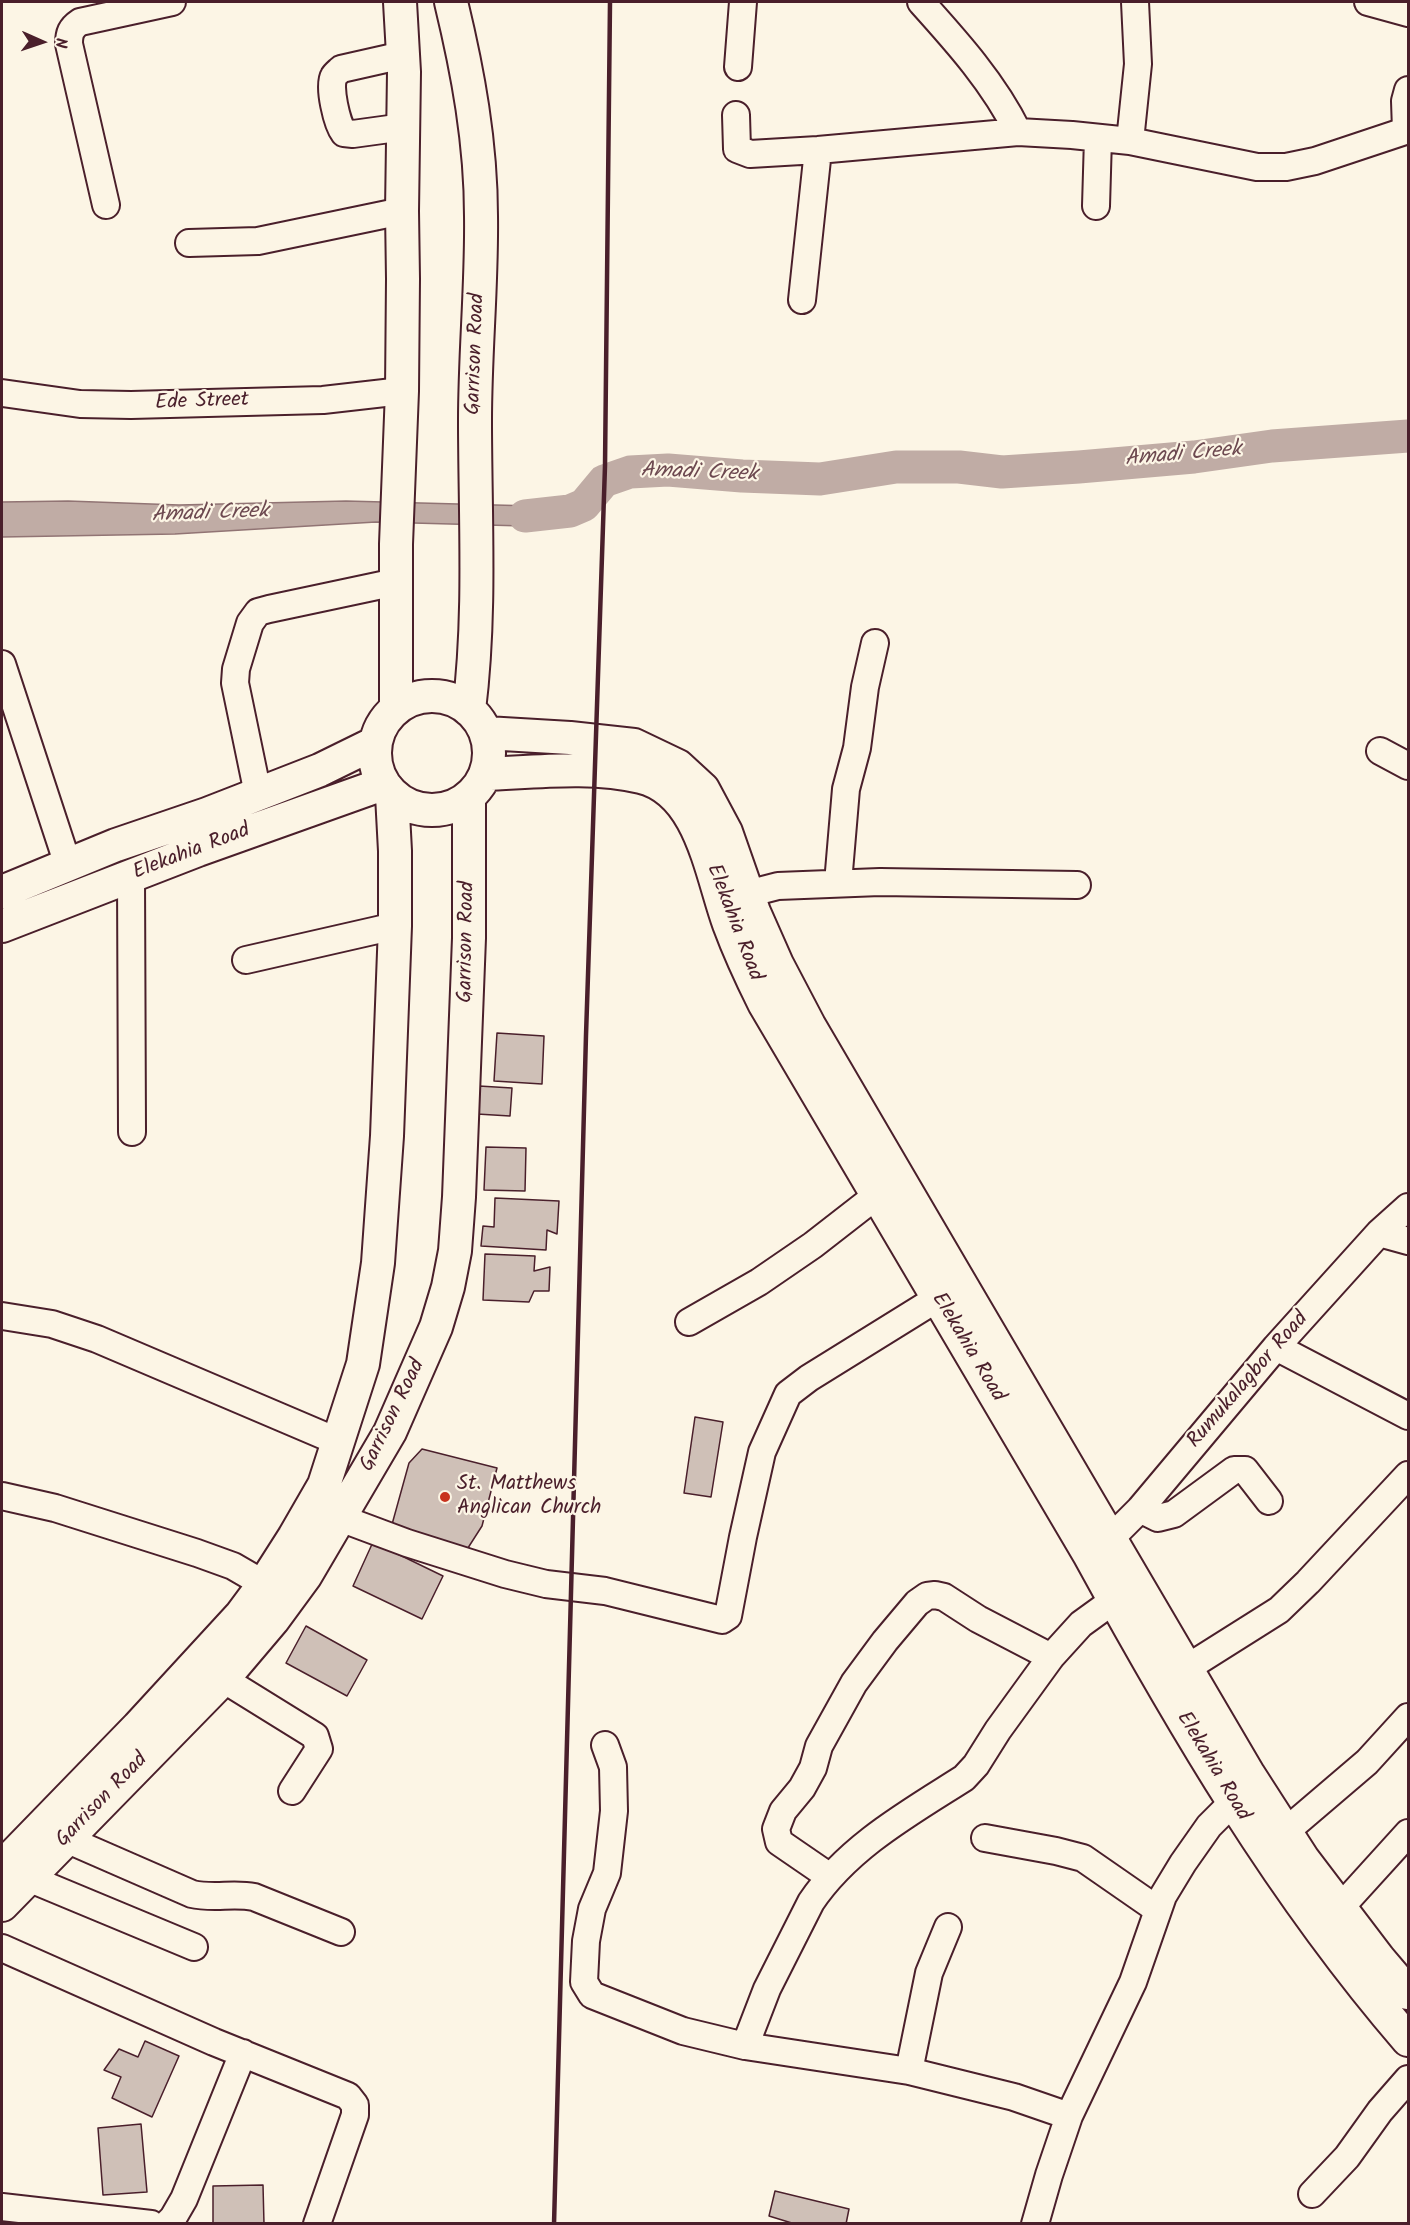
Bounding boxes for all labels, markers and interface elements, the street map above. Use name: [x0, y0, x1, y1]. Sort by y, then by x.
north arrow: [12, 12, 72, 72]
text: N: [48, 37, 73, 49]
street label: Garrison Road: [462, 293, 492, 415]
street label: Ede Street: [155, 389, 249, 417]
water label: Amadi Creek: [1124, 438, 1242, 474]
water label: Amadi Creek: [640, 459, 758, 489]
water label: Amadi Creek: [151, 500, 269, 530]
street label: Elekahia Road: [130, 819, 254, 887]
street label: Elekahia Road: [699, 861, 767, 985]
street label: Garrison Road: [454, 881, 482, 1003]
street label: Elekahia Road: [924, 1289, 1010, 1407]
street label: Rumukalagbor Road: [1183, 1308, 1315, 1454]
street label: Garrison Road: [356, 1356, 432, 1476]
place label: St. Matthews Anglican Church: [457, 1472, 601, 1522]
marker: St. Matthews Anglican Church: [438, 1490, 452, 1504]
street label: Elekahia Road: [1169, 1708, 1255, 1826]
street label: Garrison Road: [52, 1748, 154, 1854]

